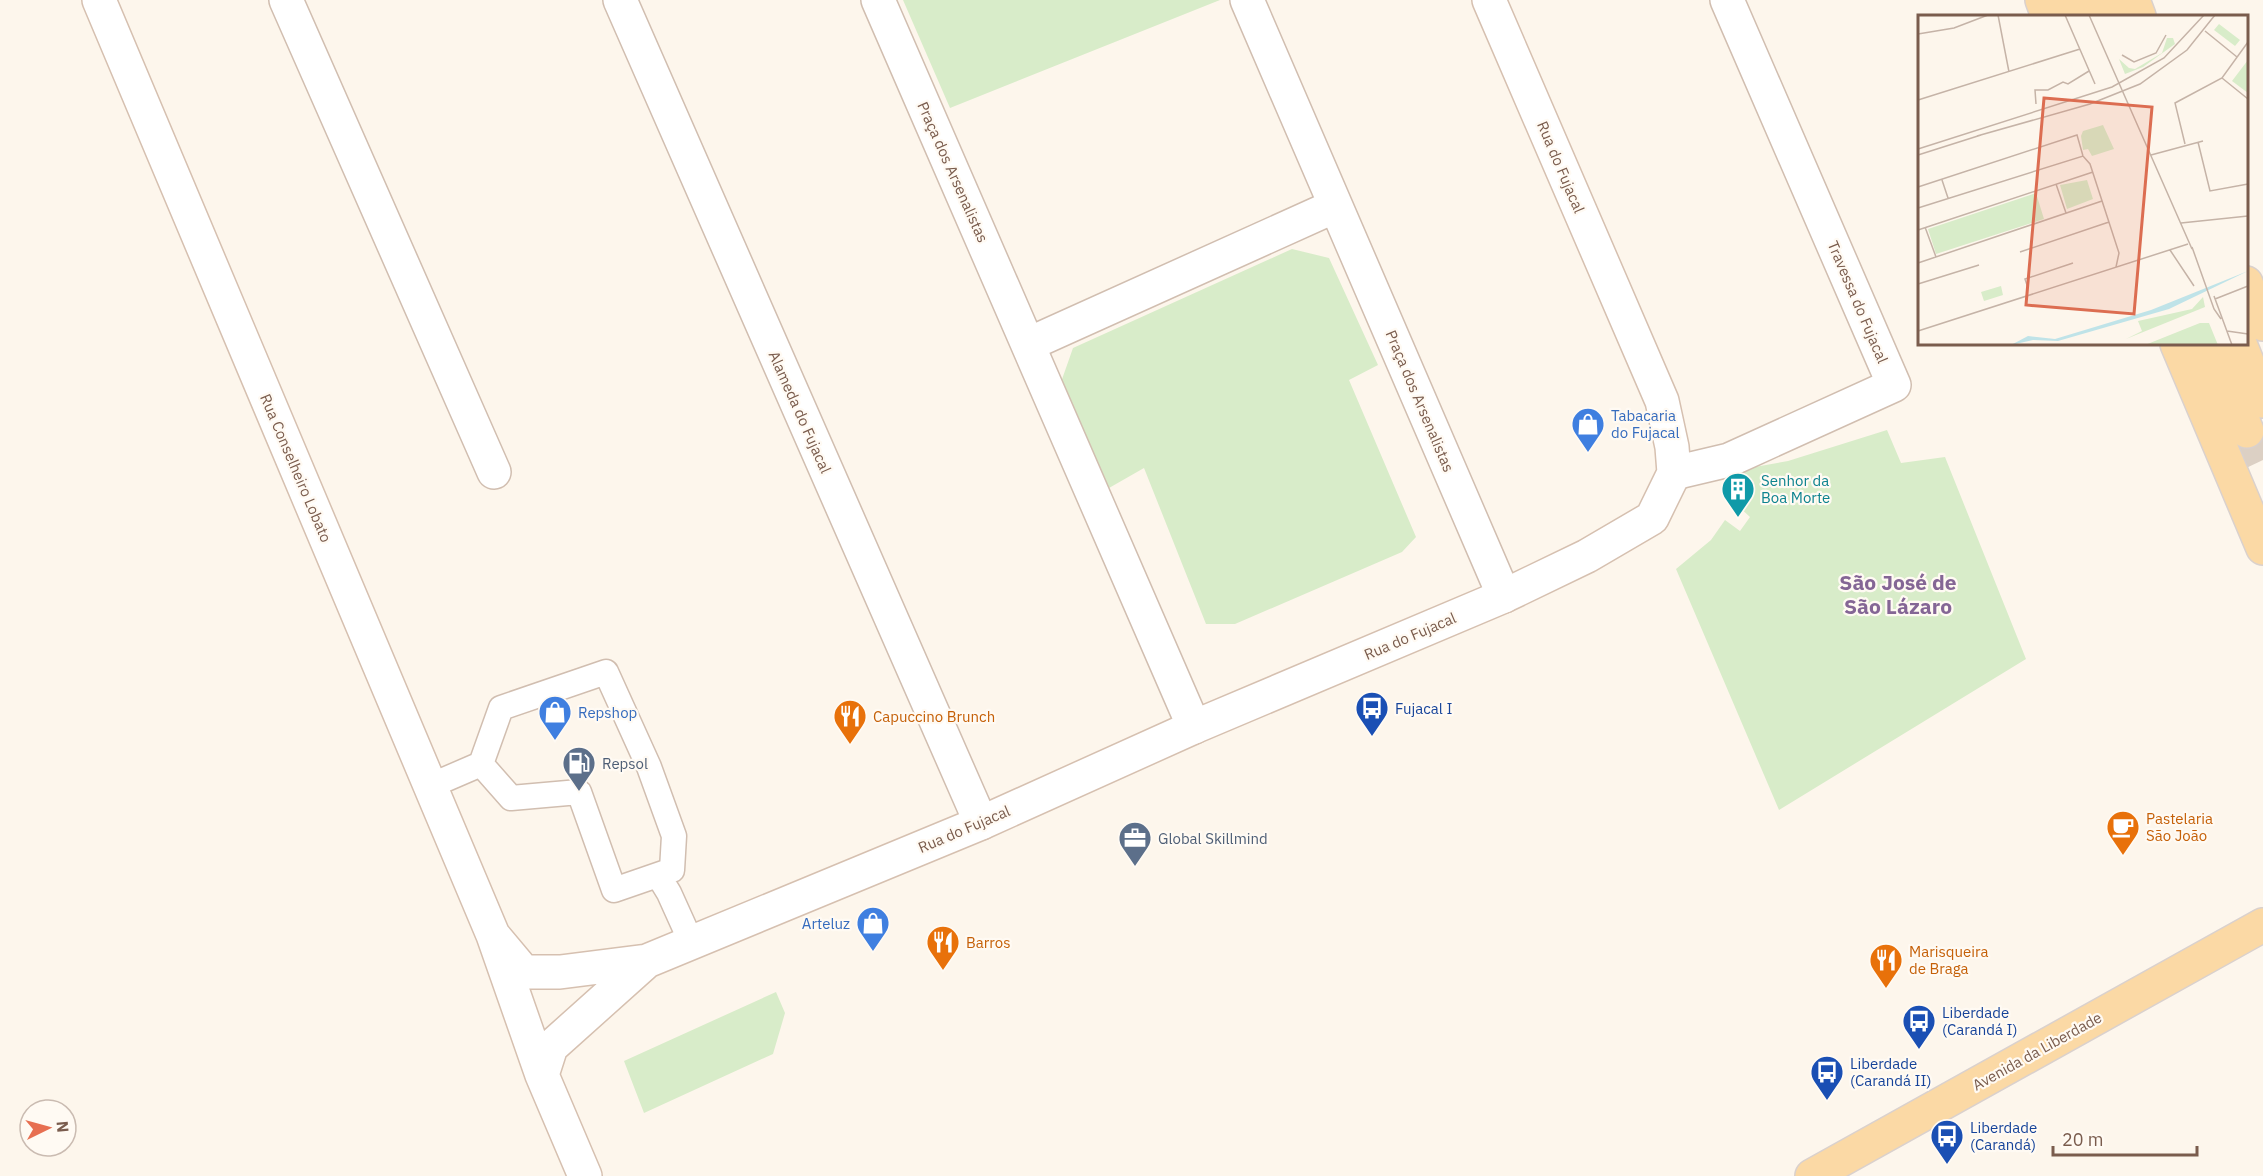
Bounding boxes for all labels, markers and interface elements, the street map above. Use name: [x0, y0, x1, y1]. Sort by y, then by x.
inset map: [1918, 15, 2248, 345]
street label: Praça dos Arsenalistas: [913, 99, 993, 245]
street label: Rua do Fujacal: [1533, 118, 1589, 216]
street label: Travessa do Fujacal: [1824, 238, 1892, 366]
street label: Praça dos Arsenalistas: [1382, 327, 1458, 475]
street label: Alameda do Fujacal: [765, 348, 835, 476]
street label: Rua Conselheiro Lobato: [256, 391, 336, 545]
shop icon: Tabacaria do Fujacal: [1570, 406, 1606, 453]
place label: Tabacaria do Fujacal: [1611, 406, 1680, 442]
building icon: Senhor da Boa Morte: [1720, 471, 1756, 518]
place label: Senhor da Boa Morte: [1761, 471, 1830, 507]
district label: São José de São Lázaro: [1839, 568, 1957, 620]
street label: Rua do Fujacal: [1361, 608, 1459, 664]
bus stop icon: Fujacal I: [1354, 690, 1390, 737]
shop icon: Repshop: [537, 694, 573, 741]
restaurant icon: Capuccino Brunch: [832, 698, 868, 745]
place label: Fujacal I: [1395, 699, 1452, 718]
place label: Repshop: [578, 703, 637, 722]
place label: Capuccino Brunch: [873, 707, 995, 726]
fuel station icon: Repsol: [561, 745, 597, 792]
place label: Repsol: [602, 754, 648, 773]
street label: Rua do Fujacal: [915, 801, 1013, 857]
cafe icon: Pastelaria São João: [2105, 809, 2141, 856]
place label: Pastelaria São João: [2146, 809, 2213, 845]
office icon: Global Skillmind: [1117, 820, 1153, 867]
place label: Global Skillmind: [1158, 829, 1268, 848]
shop icon: Arteluz: [855, 905, 891, 952]
place label: Arteluz: [802, 914, 850, 933]
restaurant icon: Barros: [925, 924, 961, 971]
place label: Barros: [966, 933, 1010, 952]
restaurant icon: Marisqueira de Braga: [1868, 942, 1904, 989]
place label: Marisqueira de Braga: [1909, 942, 1988, 978]
bus stop icon: Liberdade (Carandá I): [1901, 1003, 1937, 1050]
place label: Liberdade (Carandá I): [1942, 1003, 2018, 1039]
street label: Avenida da Liberdade: [1969, 1008, 2105, 1094]
bus stop icon: Liberdade (Carandá II): [1809, 1054, 1845, 1101]
place label: Liberdade (Carandá II): [1850, 1054, 1932, 1090]
north arrow: [18, 1098, 78, 1158]
bus stop icon: Liberdade (Carandá): [1929, 1118, 1965, 1165]
place label: Liberdade (Carandá): [1970, 1118, 2037, 1154]
scale bar: [2053, 1119, 2197, 1157]
text: N: [52, 1120, 73, 1133]
text: 20 m: [2062, 1128, 2104, 1151]

